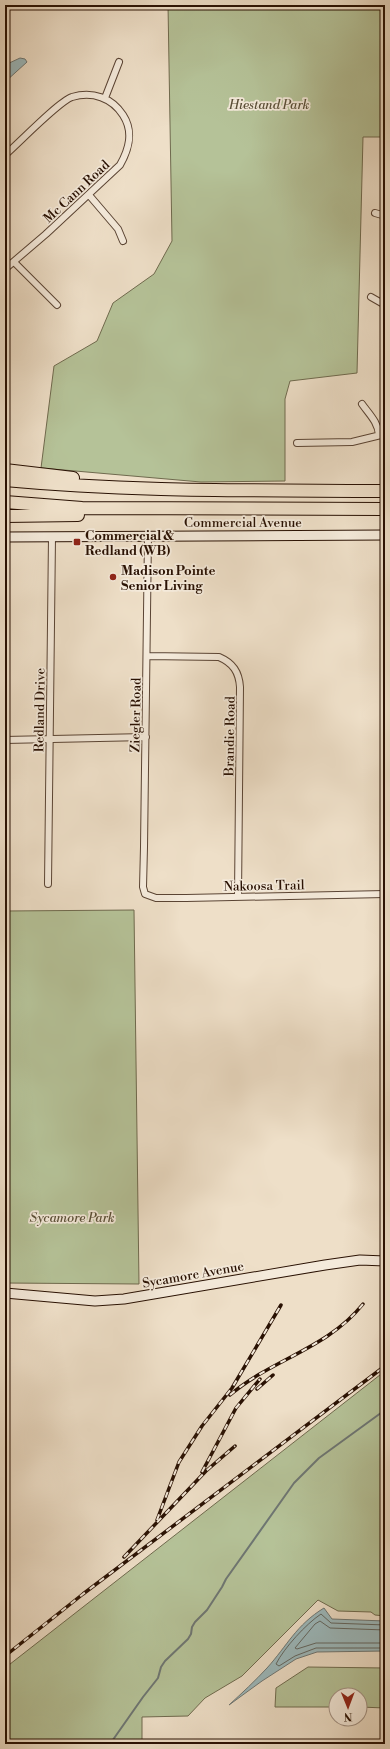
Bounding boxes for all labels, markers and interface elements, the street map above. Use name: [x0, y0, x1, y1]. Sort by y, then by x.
park label: Hiestand Park: [228, 97, 309, 113]
street label: Mc Cann Road: [40, 157, 114, 226]
street label: Commercial Avenue: [184, 515, 302, 531]
place label: Commercial & Redland (WB): [85, 528, 174, 559]
marker: Commercial & Redland (WB): [72, 537, 82, 547]
place label: Madison Pointe Senior Living: [121, 563, 215, 594]
marker: Madison Pointe Senior Living: [108, 572, 118, 582]
street label: Redland Drive: [31, 667, 49, 752]
street label: Ziegler Road: [127, 677, 145, 753]
street label: Brandie Road: [221, 695, 239, 777]
street label: Nakoosa Trail: [223, 877, 305, 895]
park label: Sycamore Park: [29, 1210, 115, 1226]
street label: Sycamore Avenue: [141, 1258, 246, 1292]
north arrow: [328, 1687, 368, 1727]
text: N: [343, 1709, 353, 1723]

